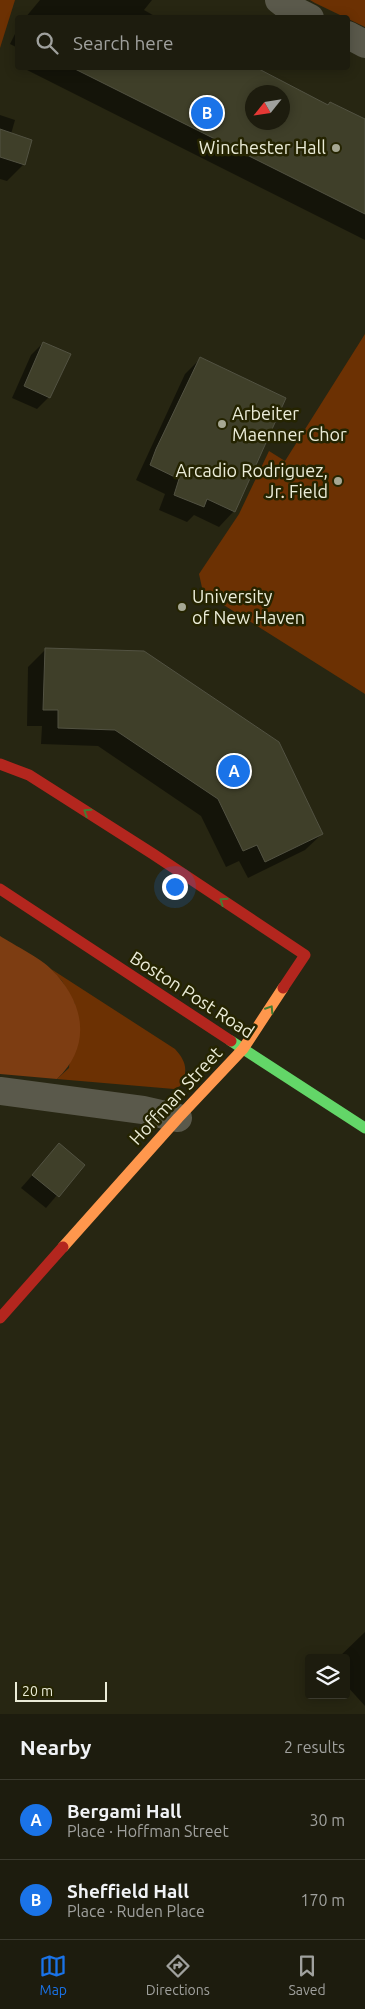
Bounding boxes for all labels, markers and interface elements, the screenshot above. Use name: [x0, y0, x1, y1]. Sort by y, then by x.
search box: [15, 15, 350, 70]
icon: search: [33, 29, 61, 57]
text: Search here: [73, 32, 173, 54]
north arrow: [245, 85, 290, 130]
pin: B: [191, 94, 223, 132]
place label: Winchester Hall: [199, 137, 326, 157]
marker: Winchester Hall: [330, 142, 342, 154]
place label: Arbeiter Maenner Chor: [232, 403, 347, 444]
marker: Arbeiter Maenner Chor: [216, 418, 228, 430]
place label: Arcadio Rodriguez, Jr. Field: [176, 460, 328, 501]
marker: Arcadio Rodriguez, Jr. Field: [332, 475, 344, 487]
place label: University of New Haven: [192, 586, 305, 627]
marker: University of New Haven: [176, 601, 188, 613]
pin: A: [218, 752, 250, 790]
one-way arrow: [84, 809, 93, 818]
your location: [162, 874, 188, 900]
one-way arrow: [220, 898, 229, 907]
street label: Boston Post Road: [127, 947, 258, 1042]
one-way arrow: [263, 1005, 273, 1014]
street label: Hoffman Street: [125, 1042, 226, 1148]
map controls: [305, 1654, 350, 1699]
button: layers: [305, 1654, 350, 1699]
scale bar: [15, 1679, 108, 1702]
text: 20 m: [22, 1683, 53, 1699]
text: Nearby: [20, 1735, 91, 1759]
text: 2 results: [284, 1738, 345, 1756]
text: Bergami Hall: [67, 1800, 181, 1822]
text: A: [30, 1811, 42, 1829]
text: 30 m: [309, 1811, 345, 1829]
text: Place · Hoffman Street: [67, 1822, 229, 1840]
text: Sheffield Hall: [67, 1880, 189, 1902]
text: B: [31, 1891, 41, 1909]
text: 170 m: [300, 1891, 345, 1909]
text: Place · Ruden Place: [67, 1902, 205, 1920]
tab: Map: [39, 1952, 67, 1998]
tab: Directions: [146, 1952, 210, 1998]
tab: Saved: [288, 1952, 326, 1998]

